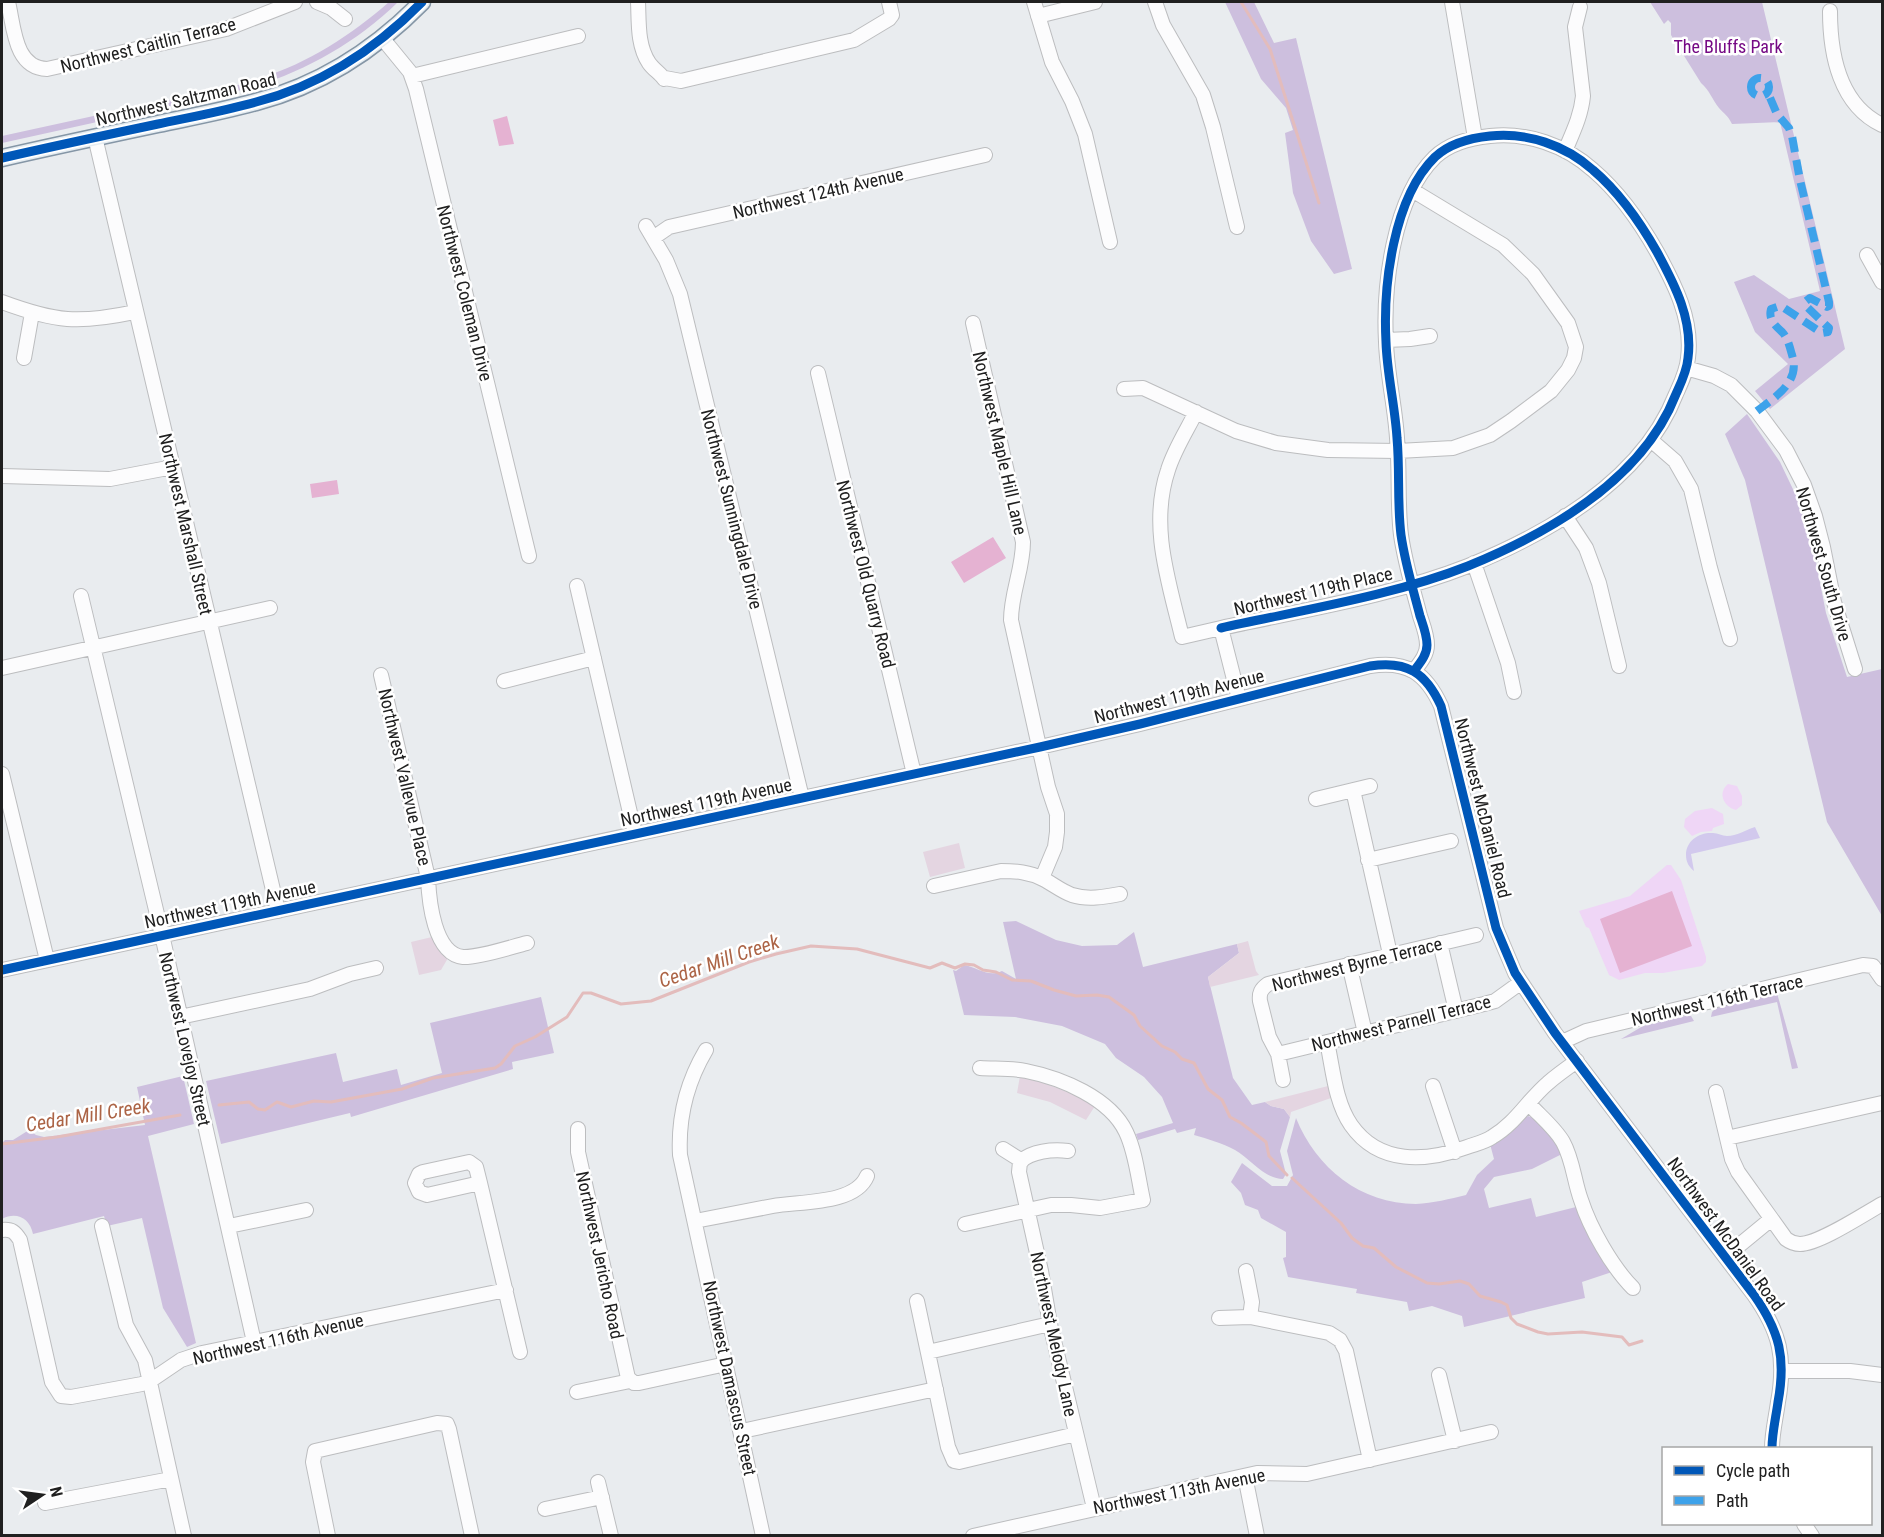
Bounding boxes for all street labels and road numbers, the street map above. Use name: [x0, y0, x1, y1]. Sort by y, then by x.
street label: Northwest Caitlin Terrace: [58, 13, 238, 77]
street label: Northwest Saltzman Road: [94, 68, 278, 130]
street label: Northwest 124th Avenue: [731, 163, 905, 223]
street label: Northwest Coleman Drive: [433, 203, 497, 383]
street label: Northwest Maple Hill Lane: [969, 349, 1031, 537]
street label: Northwest Sunningdale Drive: [697, 407, 767, 611]
street label: Northwest Marshall Street: [155, 431, 217, 617]
street label: Northwest Old Quarry Road: [832, 478, 900, 670]
street label: Northwest South Drive: [1792, 485, 1856, 643]
street label: Northwest 119th Place: [1232, 563, 1394, 619]
street label: Northwest 119th Avenue: [1092, 665, 1266, 727]
street label: Northwest Vallevue Place: [374, 686, 436, 868]
street label: Northwest McDaniel Road: [1451, 716, 1515, 900]
street label: Northwest 119th Avenue: [618, 774, 794, 830]
street label: Northwest 119th Avenue: [142, 876, 318, 932]
street label: Northwest Byrne Terrace: [1270, 933, 1444, 995]
street label: Northwest Lovejoy Street: [155, 950, 215, 1128]
street label: Northwest 116th Terrace: [1629, 970, 1805, 1030]
street label: Northwest Parnell Terrace: [1309, 991, 1493, 1055]
street label: Northwest McDaniel Road: [1663, 1153, 1789, 1315]
street label: Northwest Jericho Road: [572, 1169, 628, 1341]
street label: Northwest Melody Lane: [1026, 1250, 1082, 1418]
street label: Northwest Damascus Street: [699, 1279, 761, 1477]
street label: Northwest 116th Avenue: [191, 1309, 365, 1369]
street label: Northwest 113th Avenue: [1091, 1464, 1267, 1518]

